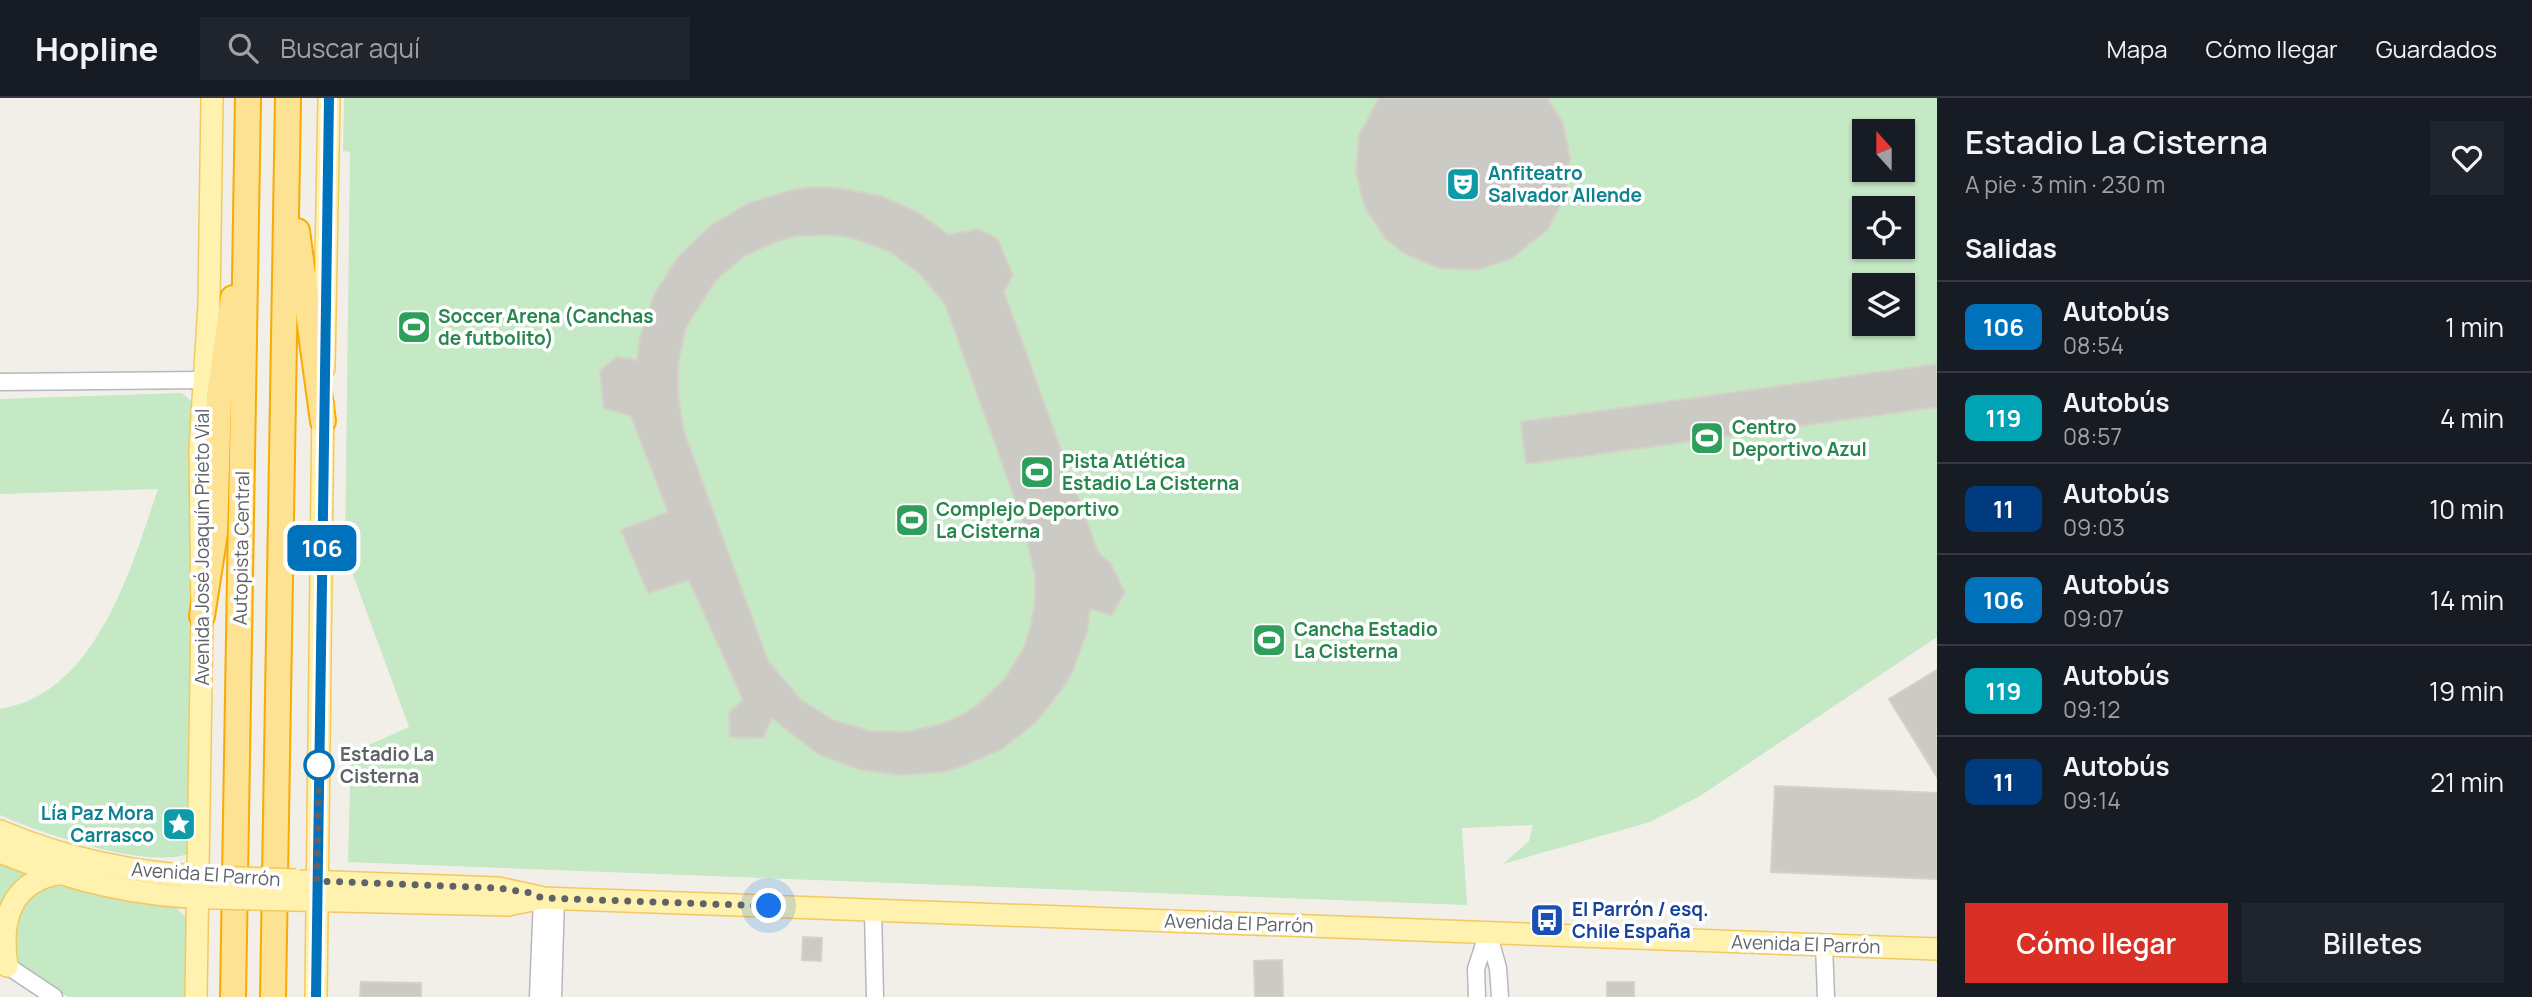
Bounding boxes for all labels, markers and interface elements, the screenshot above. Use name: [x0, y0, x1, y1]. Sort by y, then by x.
search box: [200, 17, 690, 80]
text: Hopline: [35, 26, 158, 71]
icon: search: [224, 29, 262, 67]
text: Buscar aquí: [280, 30, 420, 66]
text: Mapa: [2107, 32, 2168, 65]
text: Cómo llegar: [2206, 32, 2338, 65]
text: Guardados: [2376, 32, 2497, 65]
north arrow: [1852, 119, 1914, 182]
map controls: [1852, 119, 1915, 336]
text: Estadio La Cisterna: [1965, 119, 2268, 164]
button: heart: [2430, 121, 2504, 195]
place label: Anfiteatro Salvador Allende: [1488, 160, 1642, 208]
theatre icon: Anfiteatro Salvador Allende: [1444, 165, 1482, 203]
text: A pie · 3 min · 230 m: [1965, 168, 2165, 200]
button: locate: [1852, 196, 1915, 259]
text: Salidas: [1965, 230, 2057, 266]
button: layers: [1852, 273, 1915, 336]
text: Autobús: [2063, 293, 2170, 329]
place label: Soccer Arena (Canchas de futbolito): [438, 303, 653, 351]
sports icon: Soccer Arena (Canchas de futbolito): [395, 308, 433, 346]
text: 1 min: [2445, 309, 2504, 345]
text: 106: [1983, 310, 2024, 343]
text: 08:54: [2063, 329, 2124, 361]
text: Autobús: [2063, 384, 2170, 420]
text: 4 min: [2440, 400, 2504, 436]
text: 119: [1986, 401, 2021, 434]
street label: Avenida José Joaquín Prieto Vial: [189, 409, 215, 685]
place label: Centro Deportivo Azul: [1732, 414, 1867, 462]
sports icon: Centro Deportivo Azul: [1688, 419, 1726, 457]
text: 08:57: [2063, 420, 2122, 452]
place label: Pista Atlética Estadio La Cisterna: [1062, 448, 1239, 496]
sports icon: Pista Atlética Estadio La Cisterna: [1018, 453, 1056, 491]
street label: Autopista Central: [227, 471, 255, 625]
text: Autobús: [2063, 475, 2170, 511]
text: 10 min: [2429, 491, 2504, 527]
text: 11: [1993, 492, 2014, 525]
place label: Complejo Deportivo La Cisterna: [936, 496, 1119, 544]
sports icon: Complejo Deportivo La Cisterna: [893, 501, 931, 539]
text: 09:03: [2063, 511, 2125, 543]
line badge: 106: [282, 525, 362, 571]
text: 106: [301, 531, 343, 564]
text: Autobús: [2063, 566, 2170, 602]
text: 14 min: [2430, 582, 2504, 618]
text: 106: [1983, 583, 2024, 616]
text: 09:07: [2063, 602, 2124, 634]
place label: Cancha Estadio La Cisterna: [1294, 616, 1438, 664]
sports icon: Cancha Estadio La Cisterna: [1250, 621, 1288, 659]
text: Autobús: [2063, 657, 2170, 693]
text: 19 min: [2429, 673, 2504, 709]
text: 119: [1986, 674, 2021, 707]
text: 09:12: [2063, 693, 2120, 725]
place label: Estadio La Cisterna: [340, 741, 434, 789]
text: Autobús: [2063, 748, 2170, 784]
marker: Estadio La Cisterna: [304, 750, 334, 780]
text: 21 min: [2430, 764, 2504, 800]
text: 11: [1993, 765, 2014, 798]
text: 09:14: [2063, 784, 2121, 816]
place label: Lía Paz Mora Carrasco: [41, 800, 154, 848]
place icon: Lía Paz Mora Carrasco: [160, 805, 198, 843]
street label: Avenida El Parrón: [131, 856, 281, 892]
your location: [751, 888, 786, 923]
place label: El Parrón / esq. Chile España: [1572, 896, 1709, 944]
bus stop icon: El Parrón / esq. Chile España: [1528, 901, 1566, 939]
button: Cómo llegar: [1965, 903, 2228, 983]
button: Billetes: [2242, 903, 2504, 983]
street label: Avenida El Parrón: [1164, 907, 1314, 939]
street label: Avenida El Parrón: [1731, 928, 1881, 960]

